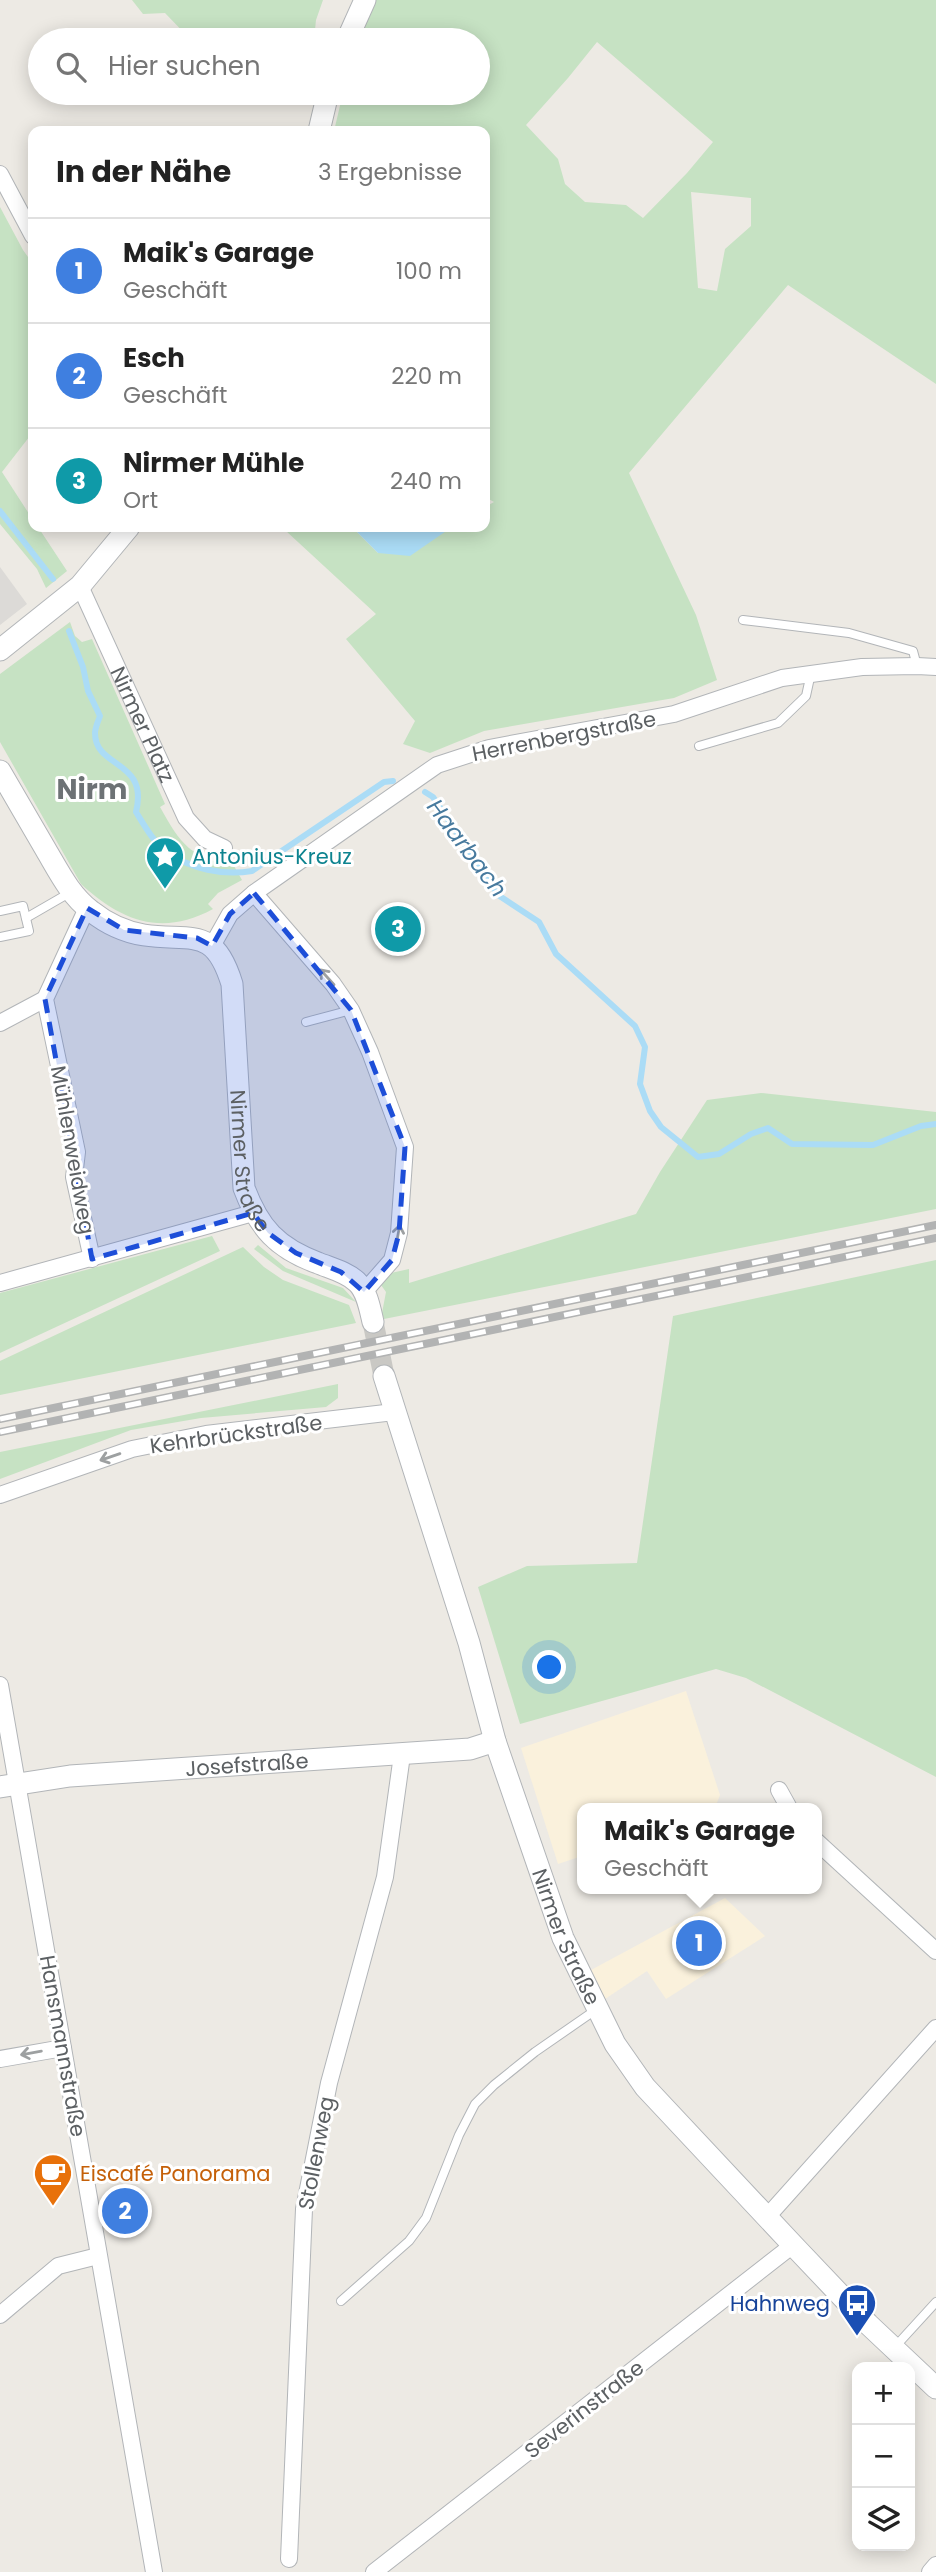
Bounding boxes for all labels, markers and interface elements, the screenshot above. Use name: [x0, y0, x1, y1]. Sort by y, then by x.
search box: [28, 28, 490, 105]
icon: search: [52, 48, 90, 86]
text: Hier suchen: [108, 48, 261, 84]
text: In der Nähe: [56, 150, 231, 193]
text: 3 Ergebnisse: [318, 156, 462, 188]
text: Maik's Garage: [123, 235, 314, 271]
text: 1: [75, 255, 83, 287]
text: 100 m: [396, 255, 462, 287]
text: Geschäft: [123, 274, 227, 306]
text: Esch: [123, 340, 185, 376]
text: 2: [72, 360, 86, 392]
text: 220 m: [391, 360, 462, 392]
text: Geschäft: [123, 379, 227, 411]
text: Nirmer Mühle: [123, 445, 304, 481]
text: 3: [72, 465, 86, 497]
text: 240 m: [390, 465, 462, 497]
text: Ort: [123, 484, 158, 516]
street label: Nirmer Platz: [104, 662, 182, 787]
street label: Herrenbergstraße: [470, 704, 658, 768]
district label: Nirm: [57, 770, 127, 809]
water label: Haarbach: [420, 792, 514, 904]
place icon: Antonius-Kreuz: [144, 835, 186, 890]
place label: Antonius-Kreuz: [192, 842, 352, 871]
pin: 3: [375, 903, 421, 955]
one-way arrow: [319, 968, 335, 986]
street label: Mühlenweidweg: [44, 1063, 102, 1237]
street label: Nirmer Straße: [224, 1089, 278, 1238]
one-way arrow: [392, 1224, 405, 1247]
street label: Kehrbrückstraße: [148, 1408, 324, 1460]
one-way arrow: [99, 1452, 121, 1464]
your location: [532, 1650, 566, 1684]
street label: Josefstraße: [184, 1745, 309, 1783]
popup: [577, 1803, 822, 1894]
text: Maik's Garage: [604, 1813, 795, 1849]
text: Geschäft: [604, 1852, 708, 1884]
street label: Nirmer Straße: [526, 1865, 608, 2010]
pin: 1: [676, 1917, 722, 1969]
street label: Hansmannstraße: [33, 1953, 93, 2139]
one-way arrow: [20, 2047, 43, 2061]
street label: Stollenweg: [291, 2094, 341, 2212]
cafe icon: Eiscafé Panorama: [32, 2152, 74, 2207]
place label: Eiscafé Panorama: [80, 2159, 270, 2188]
pin: 2: [102, 2185, 148, 2237]
bus stop icon: Hahnweg: [836, 2282, 878, 2337]
place label: Hahnweg: [730, 2289, 830, 2318]
street label: Severinstraße: [518, 2353, 650, 2465]
map controls: [852, 2362, 915, 2551]
button: +: [852, 2362, 915, 2425]
button: −: [852, 2425, 915, 2488]
button: layers: [852, 2488, 915, 2551]

